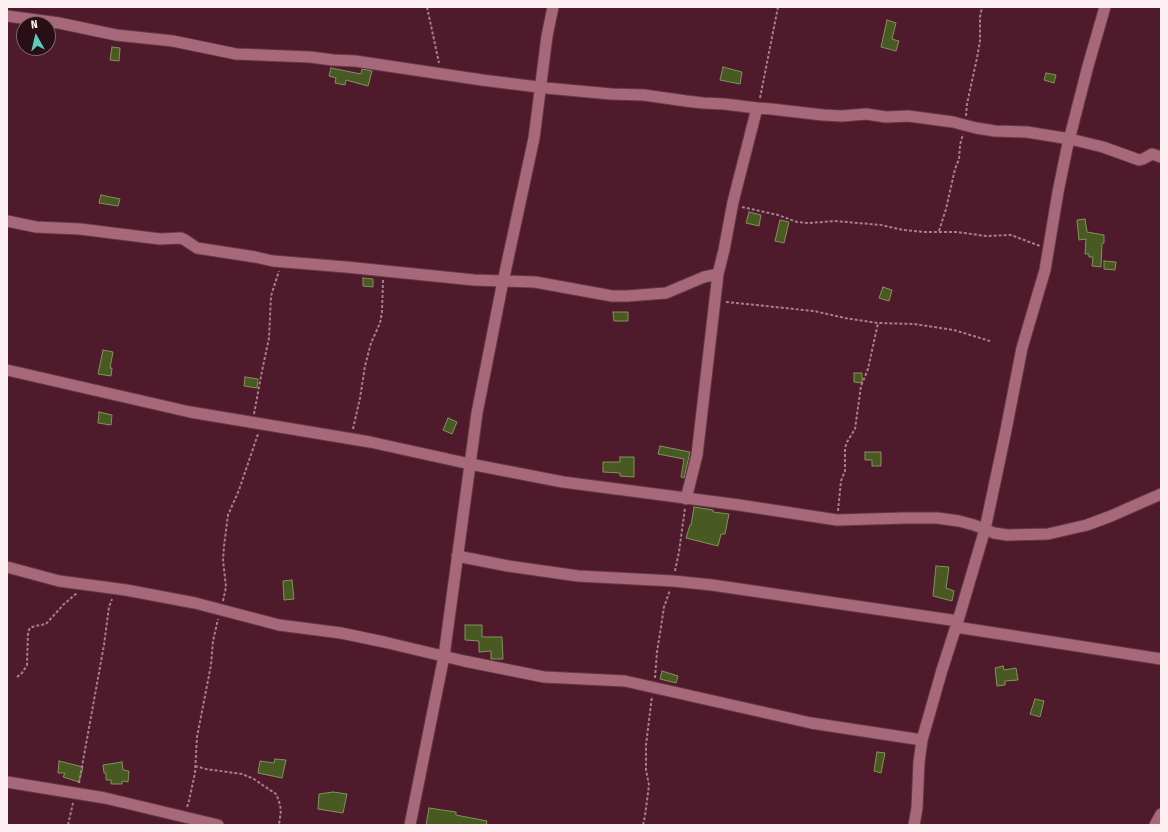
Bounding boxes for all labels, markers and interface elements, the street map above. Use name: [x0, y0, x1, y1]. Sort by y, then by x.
north arrow: [16, 16, 56, 56]
text: N: [30, 18, 39, 32]

